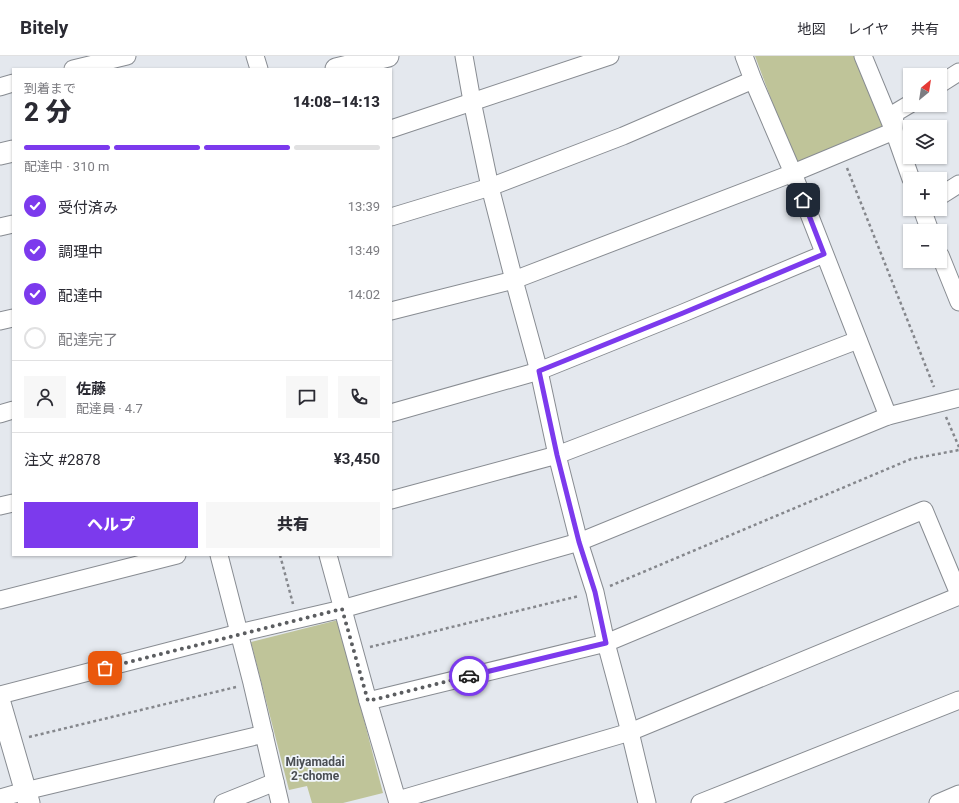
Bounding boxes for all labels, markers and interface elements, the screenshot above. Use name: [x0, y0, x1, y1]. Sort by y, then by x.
text: Bitely: [20, 16, 68, 39]
text: 地図: [797, 21, 825, 37]
text: レイヤ: [847, 21, 889, 37]
text: 共有: [911, 21, 939, 37]
north arrow: [903, 68, 947, 112]
map controls: [903, 68, 947, 268]
text: 到着まで: [24, 81, 76, 96]
text: 14:08–14:13: [293, 93, 380, 111]
text: 2 分: [24, 97, 71, 127]
button: layers: [903, 120, 947, 164]
text: 配達中 · 310 m: [24, 159, 109, 174]
button: +: [903, 172, 947, 216]
pin: [786, 183, 820, 217]
icon: home: [792, 189, 814, 211]
icon: check: [24, 195, 46, 217]
text: 受付済み: [58, 199, 118, 217]
text: 13:39: [348, 199, 380, 214]
button: −: [903, 224, 947, 268]
icon: check: [24, 239, 46, 261]
text: 調理中: [58, 243, 103, 261]
text: 13:49: [348, 243, 380, 258]
icon: check: [24, 283, 46, 305]
text: 配達中: [58, 287, 103, 305]
text: 14:02: [348, 287, 380, 302]
text: 配達完了: [58, 331, 118, 349]
button: person: [24, 376, 66, 418]
button: chat: [286, 376, 328, 418]
button: phone: [338, 376, 380, 418]
text: 佐藤: [76, 380, 106, 398]
text: 配達員 · 4.7: [76, 401, 143, 416]
text: ¥3,450: [334, 450, 380, 468]
text: 注文 #2878: [24, 451, 101, 469]
button: ヘルプ: [24, 502, 198, 548]
button: 共有: [206, 502, 380, 548]
pin: [88, 651, 122, 685]
courier: [449, 656, 489, 696]
icon: bag: [94, 657, 116, 679]
icon: car: [458, 665, 480, 687]
district label: Miyamadai 2-chome: [285, 755, 345, 783]

